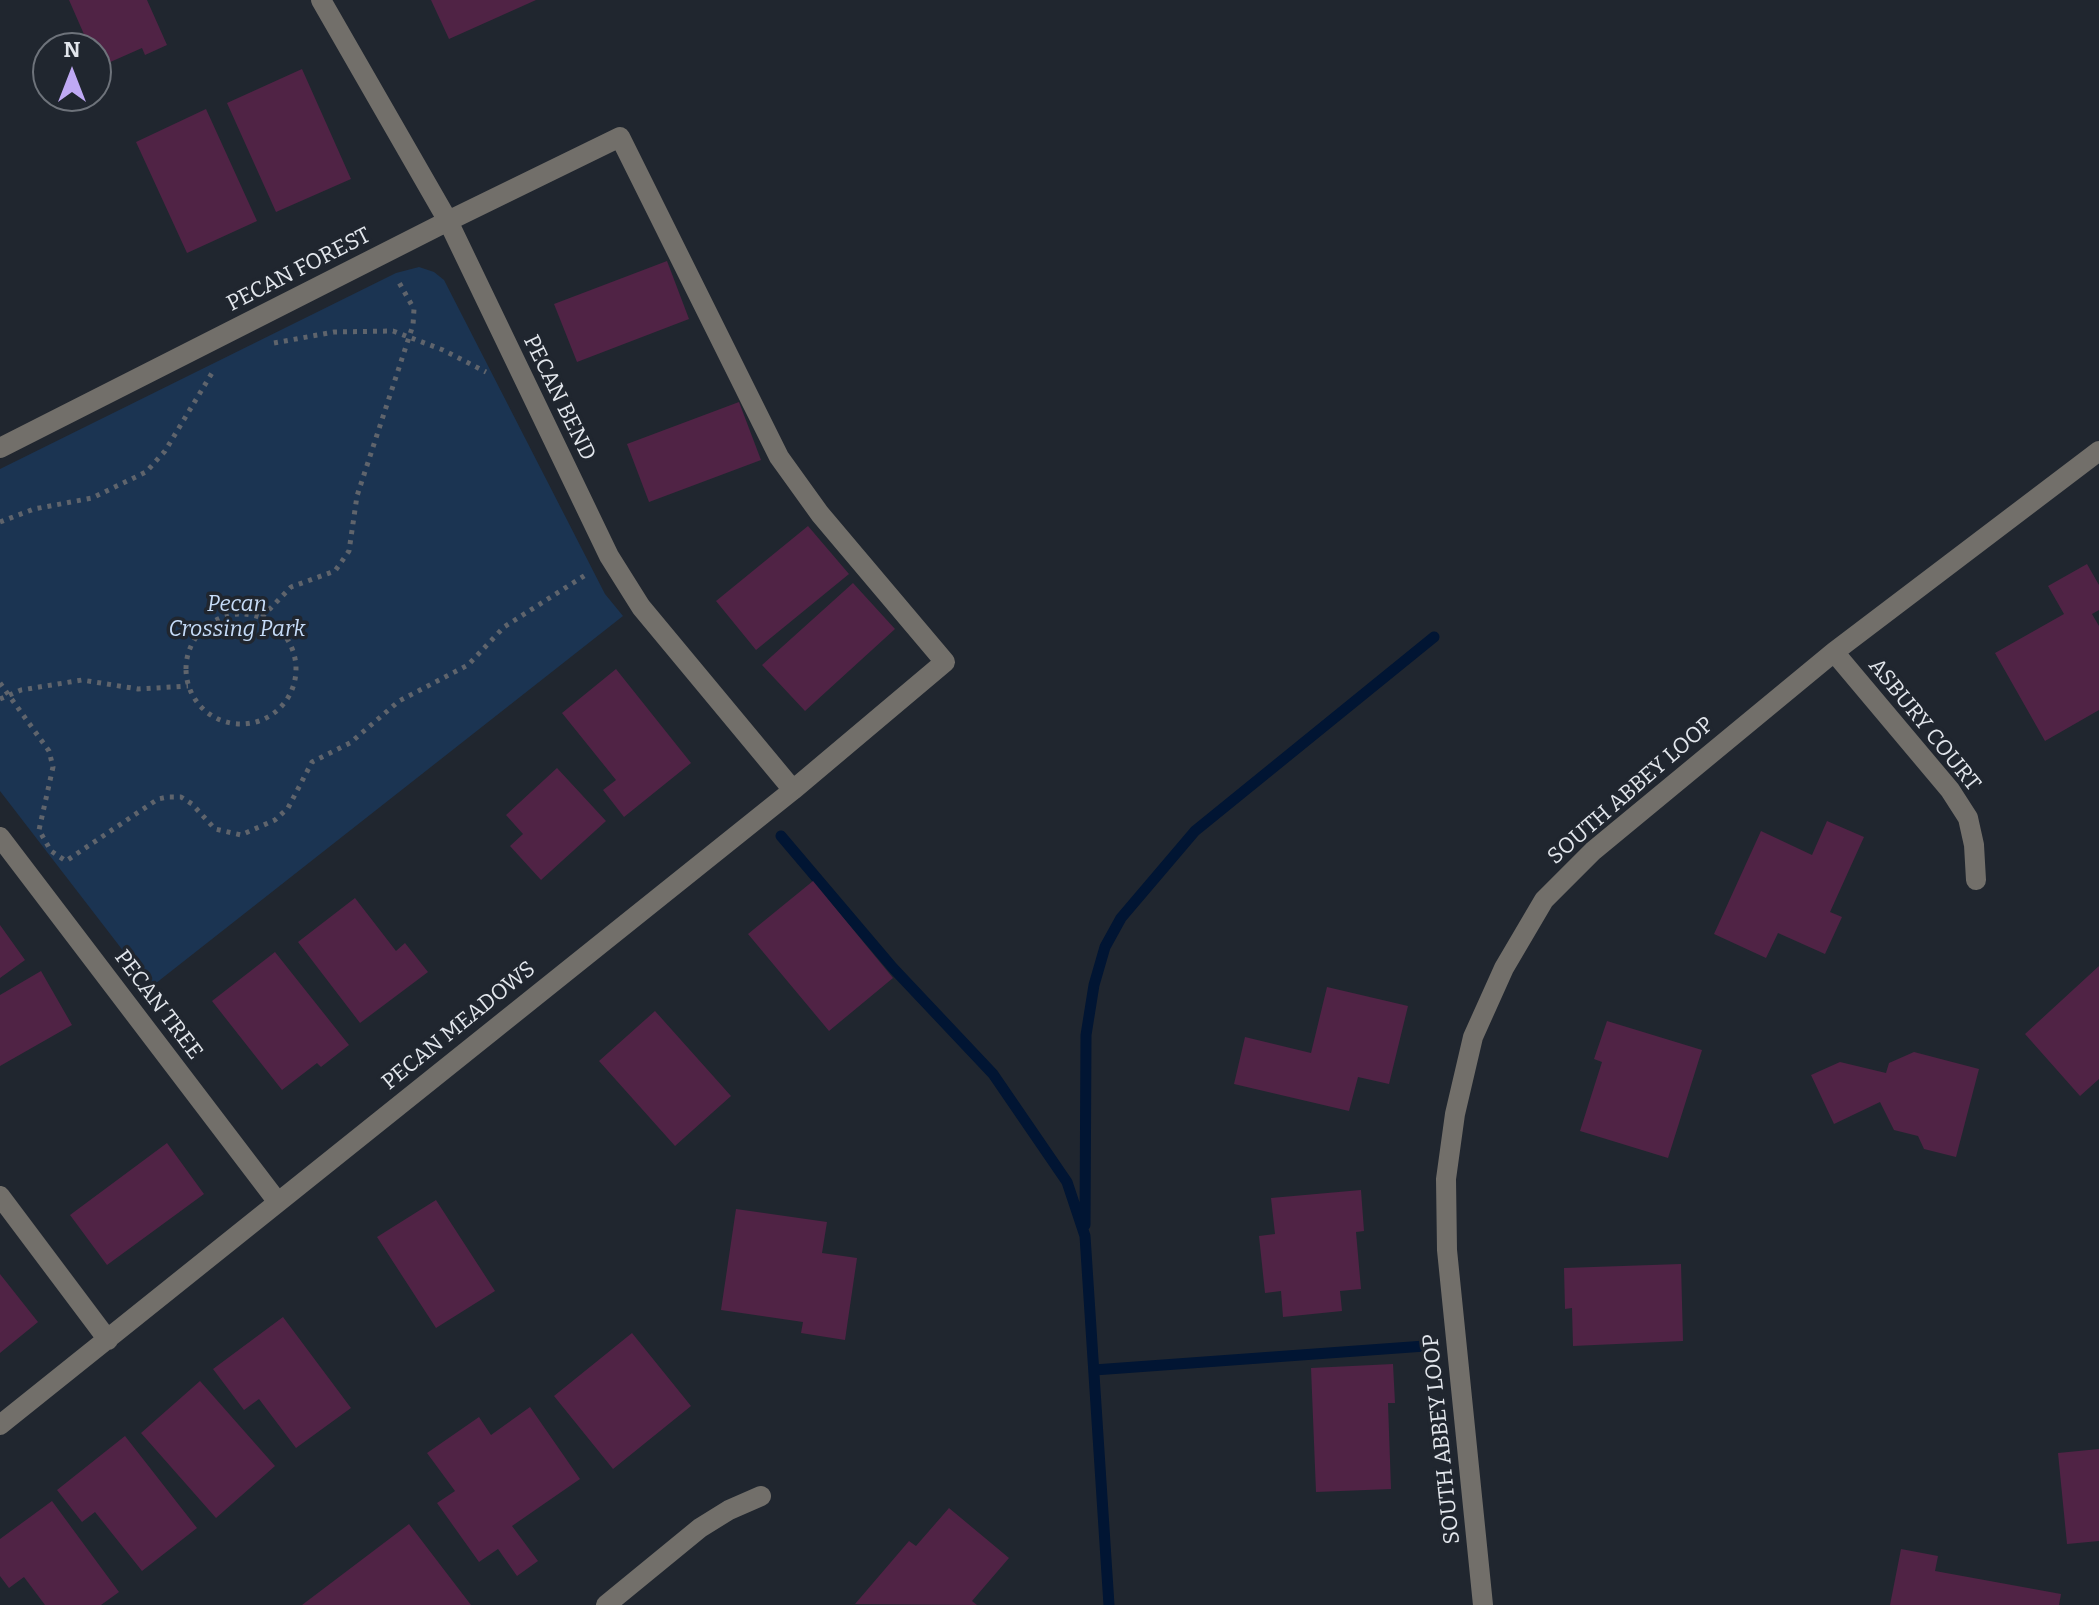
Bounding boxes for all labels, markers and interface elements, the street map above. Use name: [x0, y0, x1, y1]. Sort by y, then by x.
north arrow: [32, 32, 112, 112]
text: N: [64, 36, 80, 63]
street label: PECAN FOREST: [223, 222, 375, 318]
street label: PECAN BEND: [517, 331, 601, 465]
park label: Pecan Crossing Park: [168, 592, 306, 644]
street label: ASBURY COURT: [1862, 653, 1986, 797]
street label: SOUTH ABBEY LOOP: [1543, 712, 1719, 870]
street label: PECAN TREE: [108, 945, 208, 1065]
street label: PECAN MEADOWS: [377, 956, 541, 1096]
street label: SOUTH ABBEY LOOP: [1418, 1333, 1466, 1545]

